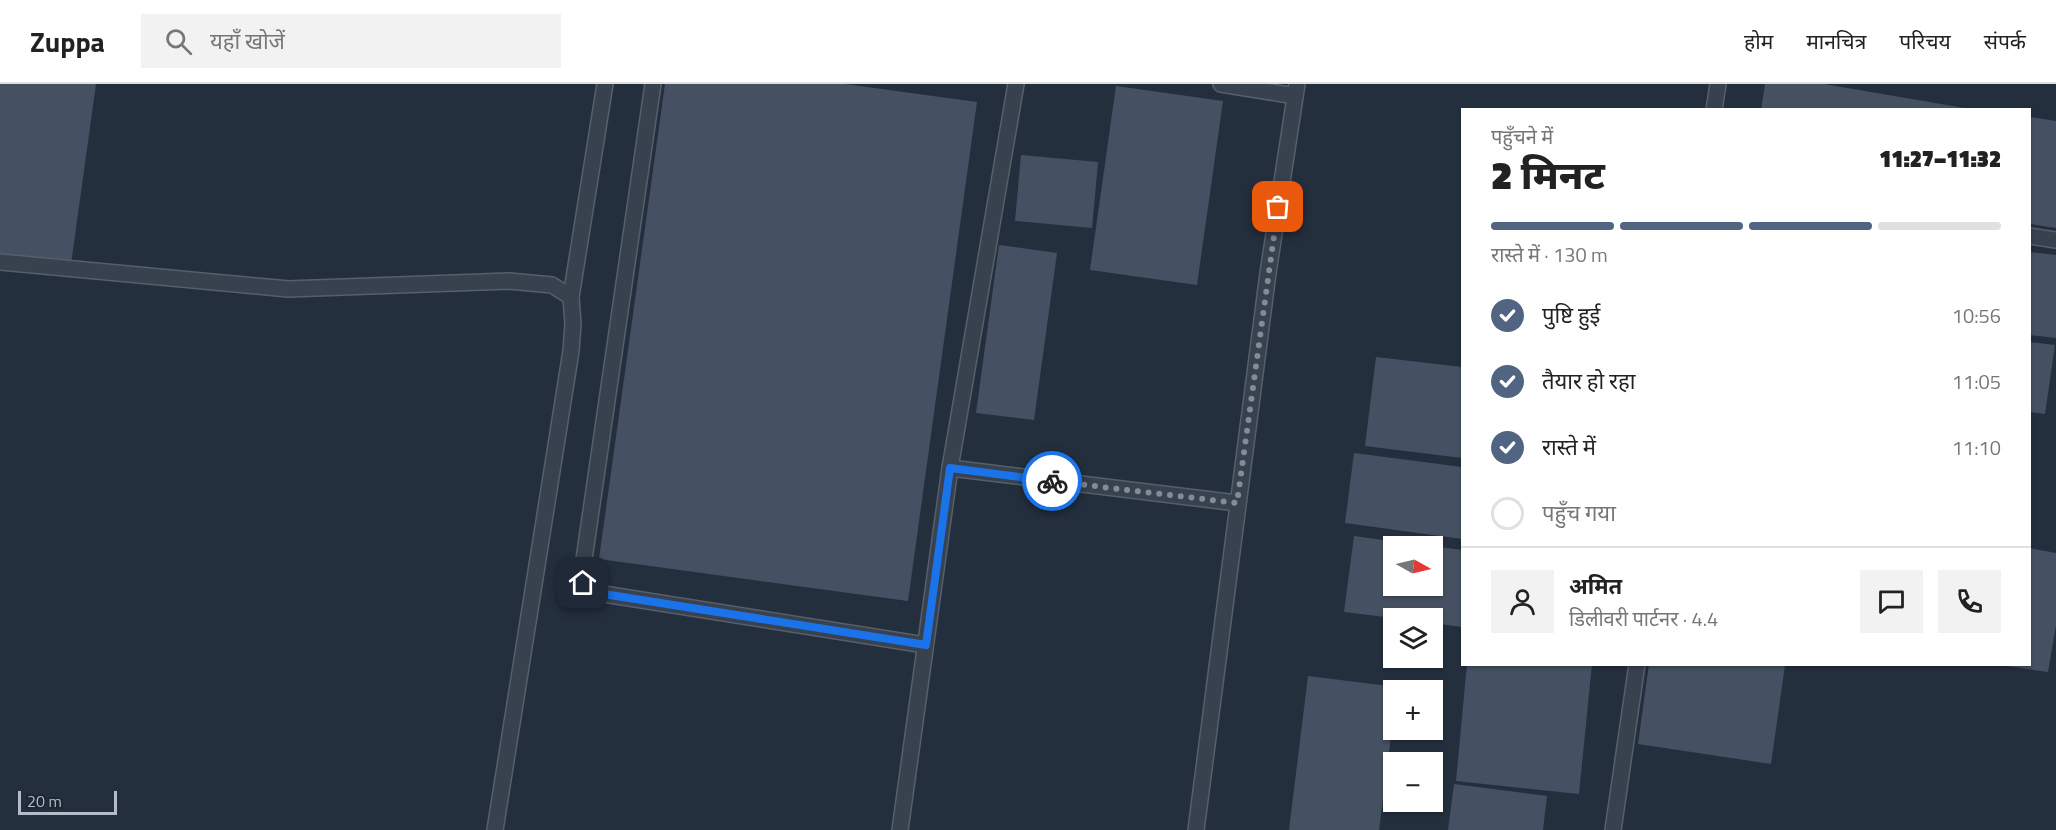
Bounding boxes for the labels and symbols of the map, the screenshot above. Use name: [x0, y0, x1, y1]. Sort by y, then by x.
pin: [1252, 181, 1303, 232]
courier: [1022, 451, 1082, 511]
north arrow: [1383, 536, 1443, 596]
pin: [557, 557, 608, 608]
scale bar: [18, 788, 117, 816]

